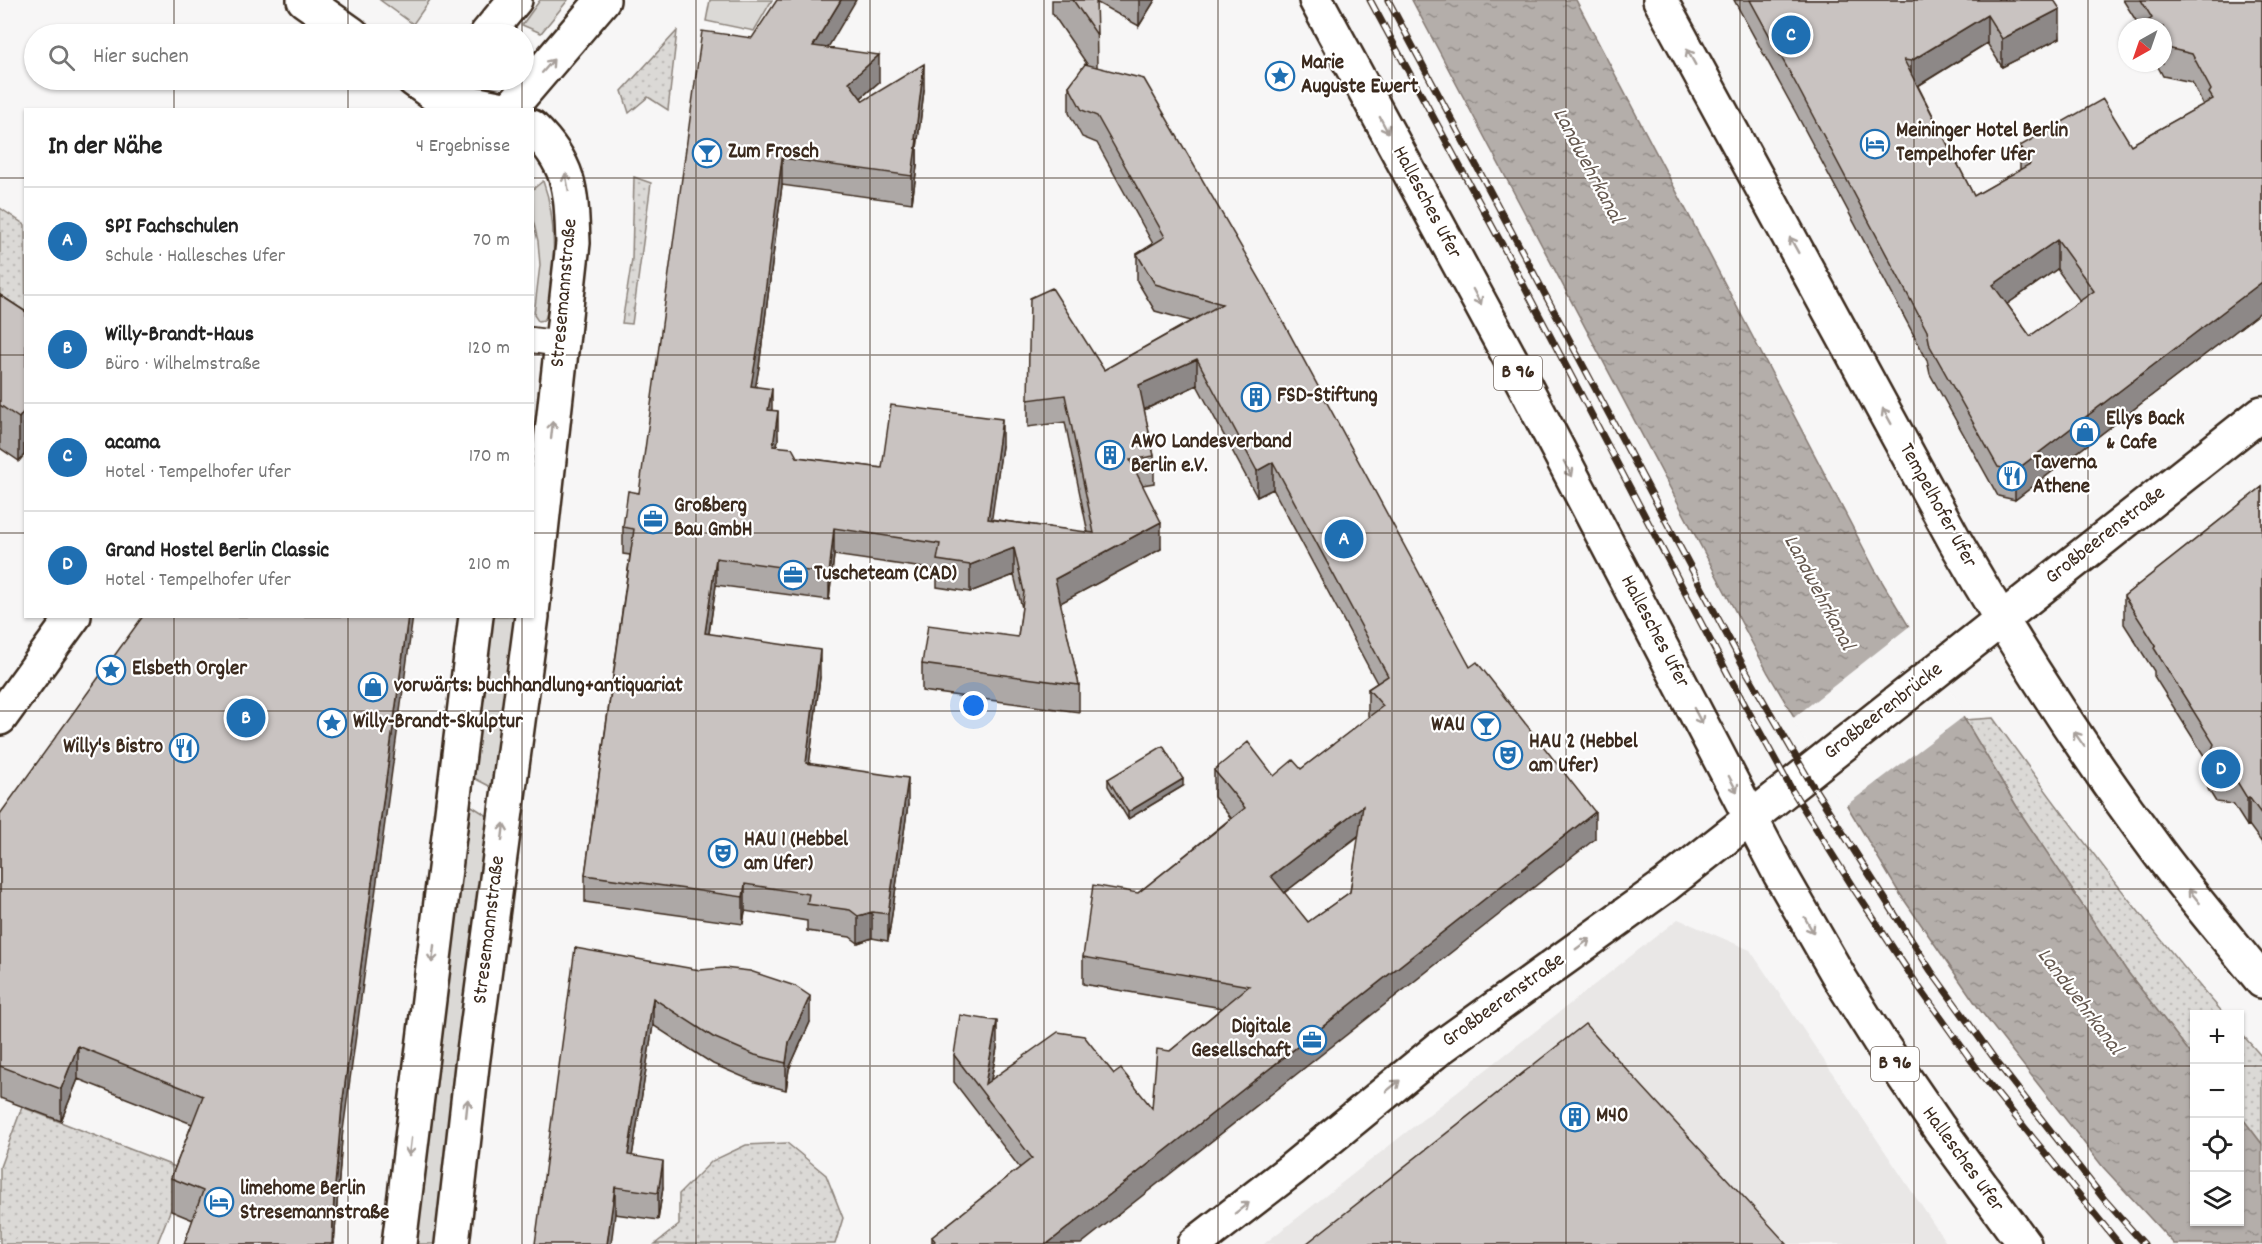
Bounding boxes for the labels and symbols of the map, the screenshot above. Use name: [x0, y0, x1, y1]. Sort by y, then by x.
pin: C: [1772, 12, 1810, 57]
north arrow: [2118, 18, 2172, 72]
place label: Marie Auguste Ewert: [1301, 49, 1418, 103]
one-way arrow: [1685, 49, 1696, 67]
one-way arrow: [541, 58, 555, 73]
place icon: Marie Auguste Ewert: [1264, 60, 1296, 92]
water label: Landwehrkanal: [1544, 103, 1631, 231]
one-way arrow: [1379, 116, 1390, 134]
place label: Meininger Hotel Berlin Tempelhofer Ufer: [1896, 117, 2068, 171]
hotel icon: Meininger Hotel Berlin Tempelhofer Ufer: [1859, 128, 1891, 160]
bar icon: Zum Frosch: [691, 137, 723, 169]
place label: Zum Frosch: [728, 138, 819, 168]
street label: Hallesches Ufer: [1384, 141, 1468, 265]
one-way arrow: [561, 173, 572, 192]
street label: Stresemannstraße: [544, 217, 586, 369]
one-way arrow: [1788, 237, 1800, 254]
one-way arrow: [1471, 288, 1483, 305]
road number: B 96: [1494, 356, 1542, 390]
building icon: FSD-Stiftung: [1240, 381, 1272, 413]
place label: FSD-Stiftung: [1277, 382, 1378, 412]
place label: Ellys Back & Cafe: [2106, 405, 2185, 459]
one-way arrow: [1881, 408, 1892, 426]
shop icon: Ellys Back & Cafe: [2069, 416, 2101, 448]
one-way arrow: [547, 420, 558, 440]
place label: AWO Landesverband Berlin e.V.: [1131, 428, 1292, 482]
street label: Tempelhofer Ufer: [1890, 438, 1984, 574]
building icon: AWO Landesverband Berlin e.V.: [1094, 439, 1126, 471]
place label: Taverna Athene: [2033, 449, 2098, 503]
one-way arrow: [1562, 460, 1574, 477]
restaurant icon: Taverna Athene: [1996, 460, 2028, 492]
street label: Großbeerenstraße: [2039, 479, 2173, 593]
place label: Großberg Bau GmbH: [674, 492, 753, 546]
office icon: Großberg Bau GmbH: [637, 503, 669, 535]
pin: A: [1324, 516, 1364, 562]
water label: Landwehrkanal: [1775, 530, 1862, 658]
office icon: Tuscheteam (CAD): [777, 559, 809, 591]
place label: Tuscheteam (CAD): [814, 560, 957, 590]
street label: Hallesches Ufer: [1612, 570, 1696, 694]
place icon: Elsbeth Orgler: [95, 654, 127, 686]
place label: Elsbeth Orgler: [132, 655, 248, 685]
street label: Großbeerenbrücke: [1818, 656, 1950, 768]
shop icon: vorwärts: buchhandlung+antiquariat: [357, 671, 389, 703]
place label: vorwärts: buchhandlung+antiquariat: [394, 672, 683, 702]
your location: [959, 691, 988, 720]
pin: B: [226, 696, 266, 740]
place icon: Willy-Brandt-Skulptur: [316, 707, 348, 739]
one-way arrow: [1692, 707, 1704, 725]
place label: Willy-Brandt-Skulptur: [353, 708, 524, 738]
bar icon: WAU: [1470, 710, 1502, 742]
place label: WAU: [1431, 711, 1465, 741]
place label: HAU 2 (Hebbel am Ufer): [1529, 728, 1639, 782]
one-way arrow: [2073, 731, 2085, 747]
restaurant icon: Willy's Bistro: [168, 732, 200, 764]
place label: Willy's Bistro: [63, 733, 163, 763]
theatre icon: HAU 2 (Hebbel am Ufer): [1492, 739, 1524, 771]
pin: D: [2202, 746, 2240, 792]
one-way arrow: [1728, 774, 1739, 792]
one-way arrow: [497, 822, 508, 842]
place label: HAU 1 (Hebbel am Ufer): [744, 826, 849, 880]
theatre icon: HAU 1 (Hebbel am Ufer): [707, 837, 739, 869]
street label: Stresemannstraße: [466, 854, 514, 1006]
one-way arrow: [2187, 888, 2200, 904]
one-way arrow: [1804, 915, 1815, 933]
one-way arrow: [1575, 938, 1591, 950]
water label: Landwehrkanal: [2028, 942, 2131, 1063]
one-way arrow: [428, 943, 439, 963]
street label: Großbeerenstraße: [1436, 946, 1572, 1056]
place label: Digitale Gesellschaft: [1191, 1013, 1291, 1067]
office icon: Digitale Gesellschaft: [1296, 1024, 1328, 1056]
road number: B 96: [1871, 1047, 1919, 1081]
one-way arrow: [1385, 1079, 1401, 1092]
one-way arrow: [462, 1099, 473, 1119]
building icon: M40: [1559, 1101, 1591, 1133]
street label: Hallesches Ufer: [1913, 1101, 2011, 1219]
place label: M40: [1596, 1102, 1628, 1132]
one-way arrow: [404, 1137, 415, 1157]
place label: limehome Berlin Stresemannstraße: [240, 1175, 389, 1229]
hotel icon: limehome Berlin Stresemannstraße: [203, 1186, 235, 1218]
one-way arrow: [1233, 1202, 1249, 1215]

